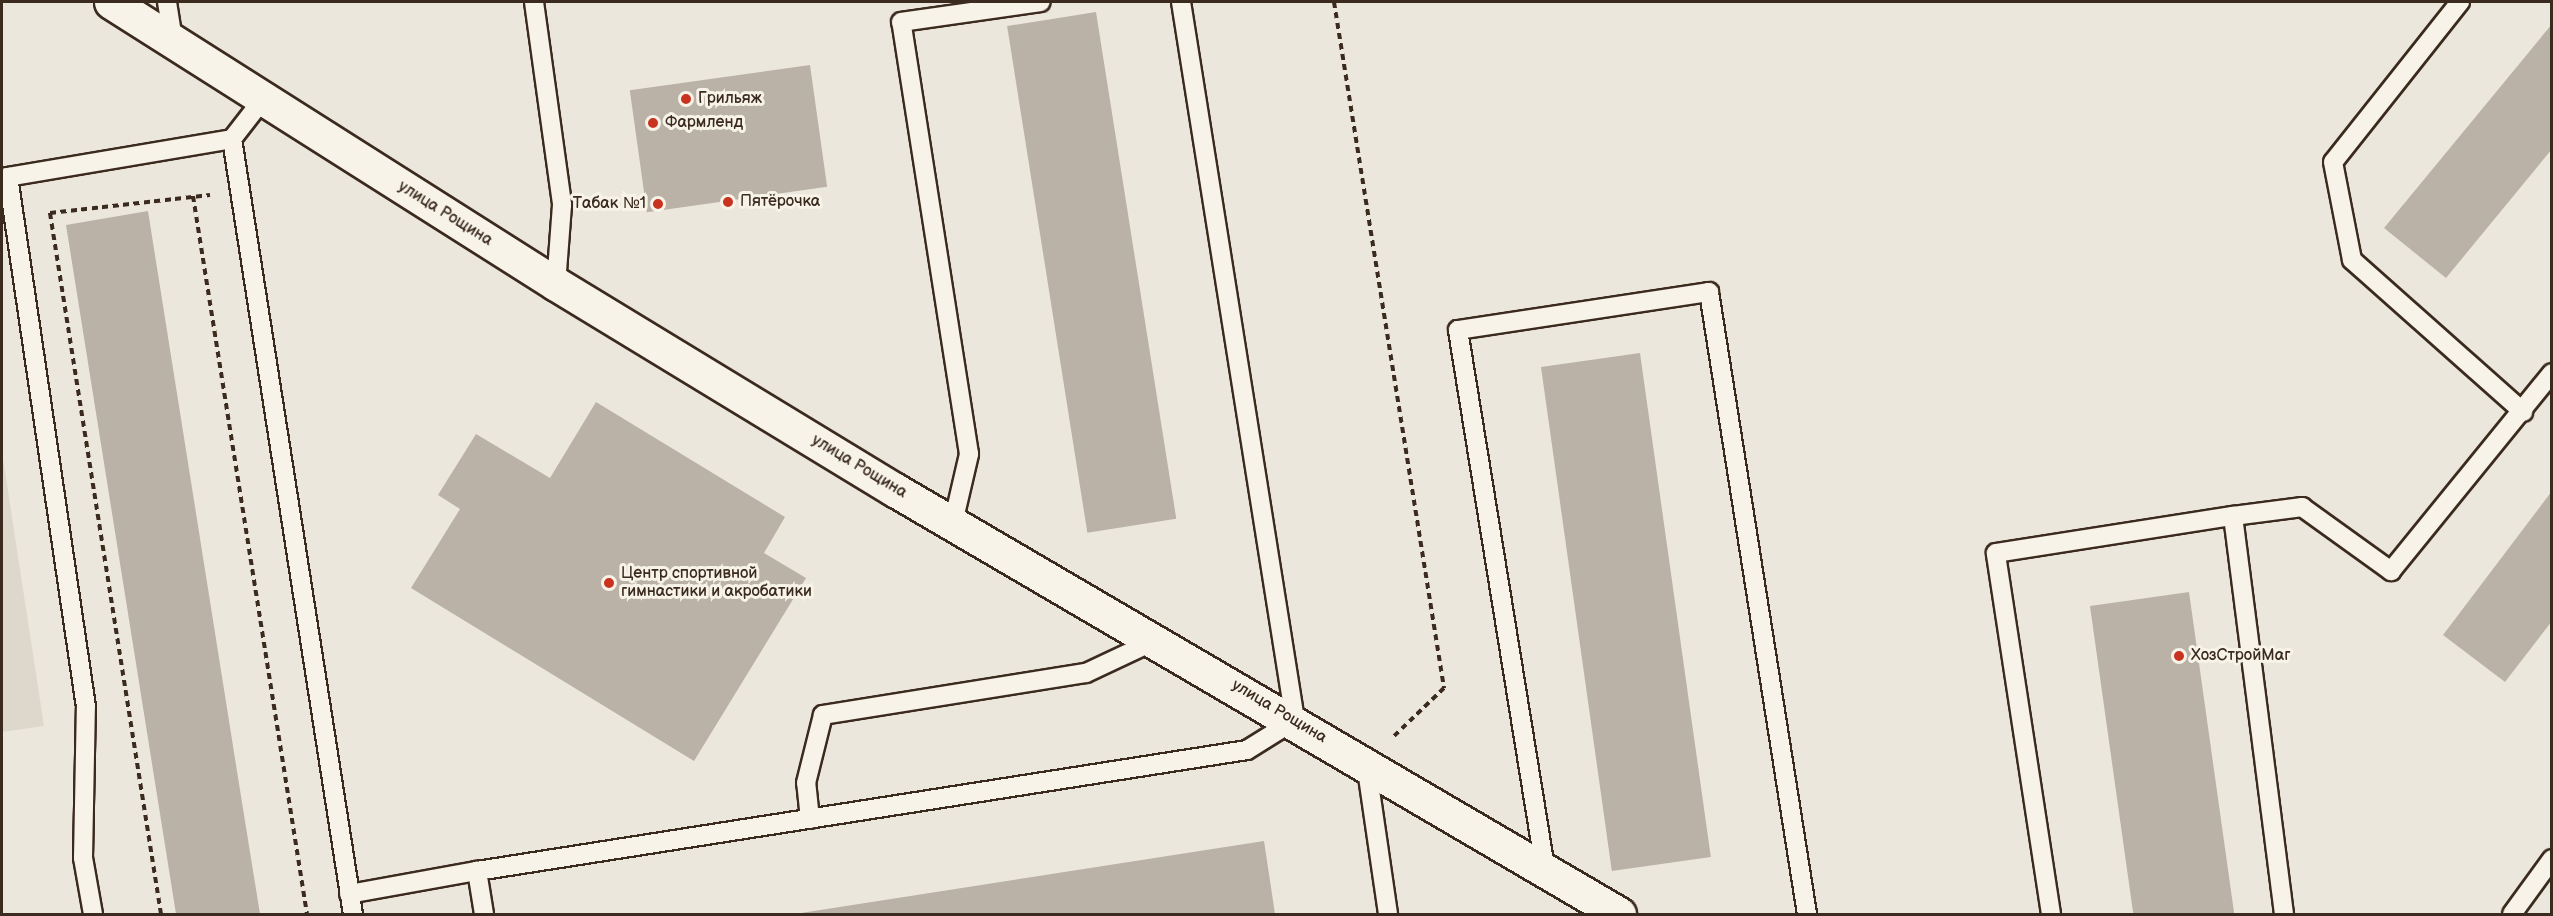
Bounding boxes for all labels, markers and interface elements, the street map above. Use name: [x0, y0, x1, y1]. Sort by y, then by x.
place label: Грильяж: [698, 89, 762, 109]
marker: Грильяж: [679, 92, 693, 106]
place label: Фармленд: [665, 113, 743, 133]
marker: Фармленд: [646, 116, 660, 130]
street label: улица Рощина: [394, 177, 496, 251]
place label: Пятёрочка: [740, 192, 820, 212]
place label: Табак №1: [573, 194, 646, 214]
marker: Пятёрочка: [721, 195, 735, 209]
marker: Табак №1: [651, 197, 665, 211]
street label: улица Рощина: [808, 431, 910, 503]
place label: Центр спортивной гимнастики и акробатики: [621, 564, 812, 602]
marker: Центр спортивной гимнастики и акробатики: [602, 576, 616, 590]
place label: ХозСтройМаг: [2191, 646, 2290, 666]
marker: ХозСтройМаг: [2172, 649, 2186, 663]
street label: улица Рощина: [1228, 676, 1330, 748]

